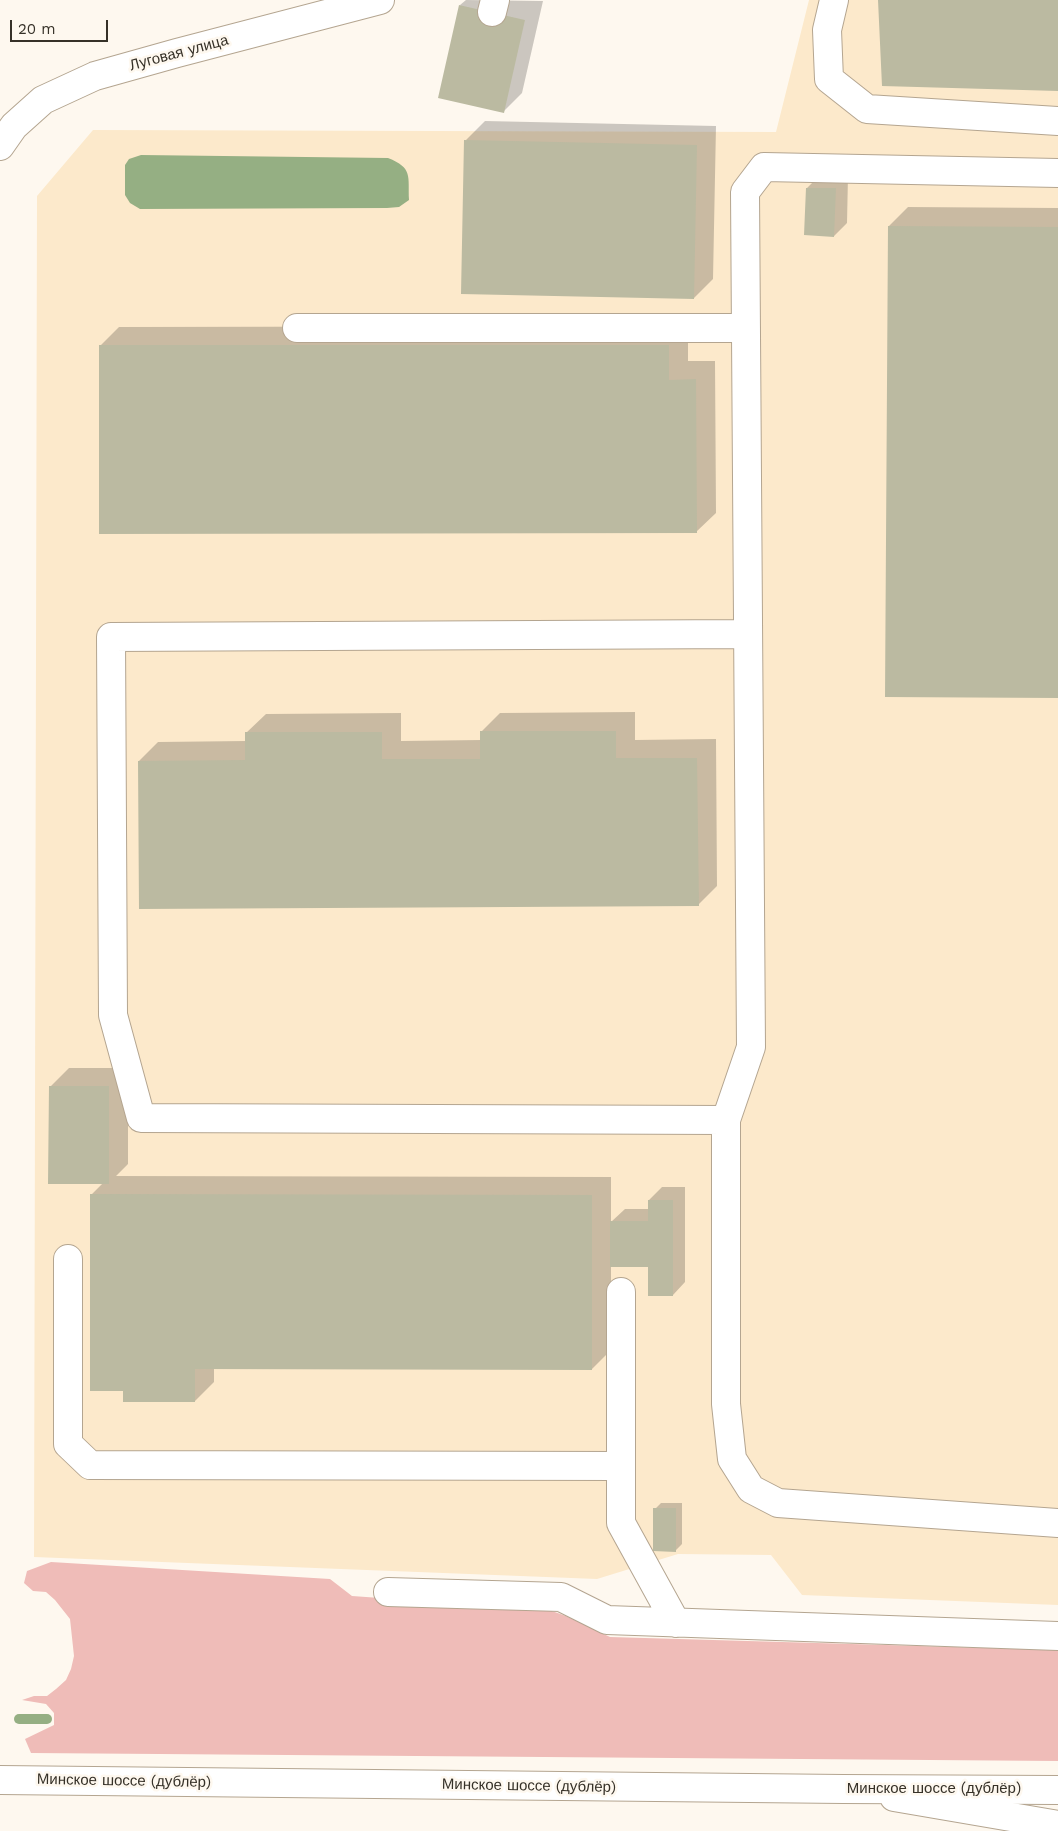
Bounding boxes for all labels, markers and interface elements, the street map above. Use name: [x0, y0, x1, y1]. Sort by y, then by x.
scale bar: [12, 10, 110, 42]
text: 20 m: [18, 20, 56, 38]
street label: Луговая улица: [128, 31, 230, 75]
street label: Минское шоссе (дублёр): [37, 1770, 211, 1792]
street label: Минское шоссе (дублёр): [442, 1775, 616, 1797]
street label: Минское шоссе (дублёр): [847, 1780, 1021, 1798]

